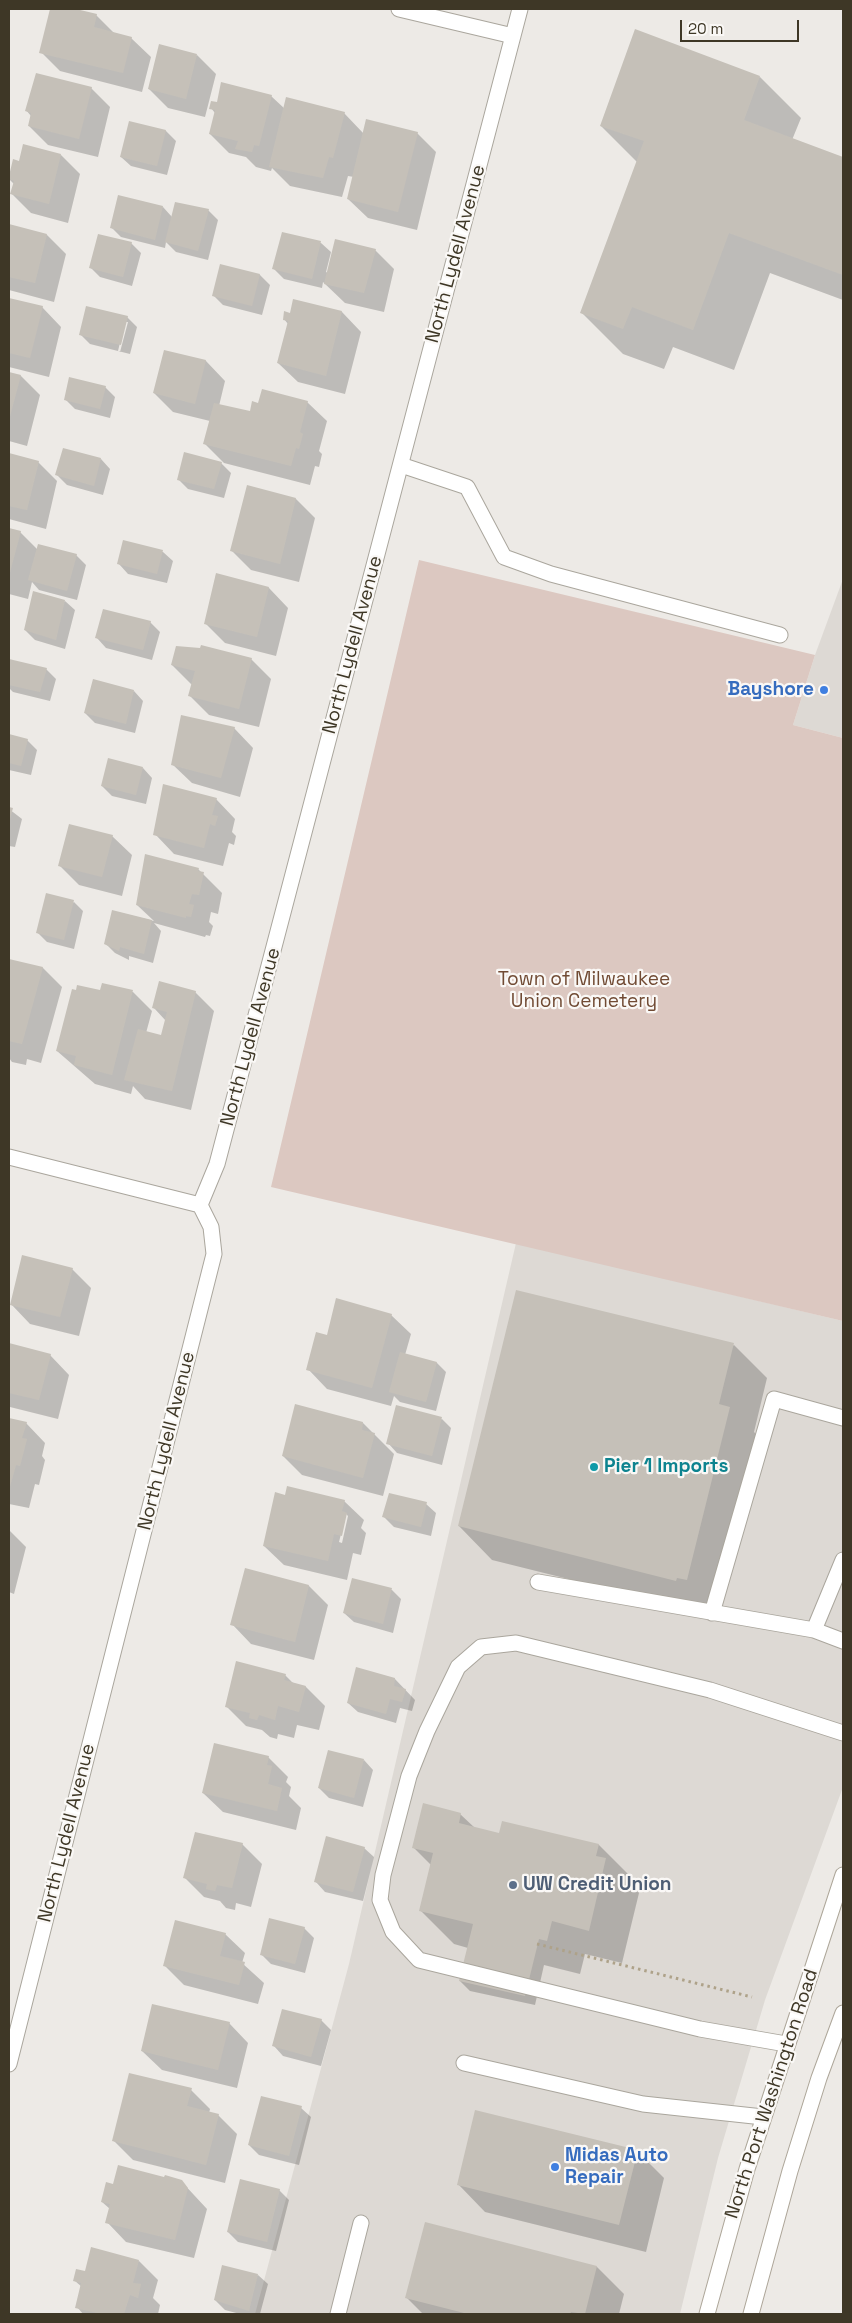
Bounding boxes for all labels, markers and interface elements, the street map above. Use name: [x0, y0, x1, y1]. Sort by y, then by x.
scale bar: [682, 10, 801, 42]
text: 20 m: [688, 19, 723, 38]
street label: North Lydell Avenue: [421, 162, 491, 346]
street label: North Lydell Avenue: [318, 553, 388, 737]
place label: Bayshore: [728, 679, 814, 701]
marker: Bayshore: [818, 684, 830, 696]
street label: North Lydell Avenue: [216, 945, 286, 1129]
park label: Town of Milwaukee Union Cemetery: [498, 969, 670, 1013]
street label: North Lydell Avenue: [134, 1349, 200, 1533]
place label: Pier 1 Imports: [604, 1456, 728, 1478]
marker: Pier 1 Imports: [588, 1461, 600, 1473]
street label: North Lydell Avenue: [34, 1741, 100, 1925]
place label: UW Credit Union: [523, 1874, 672, 1896]
marker: UW Credit Union: [507, 1879, 519, 1891]
street label: North Port Washington Road: [721, 1966, 823, 2222]
place label: Midas Auto Repair: [565, 2145, 668, 2189]
marker: Midas Auto Repair: [549, 2161, 561, 2173]

